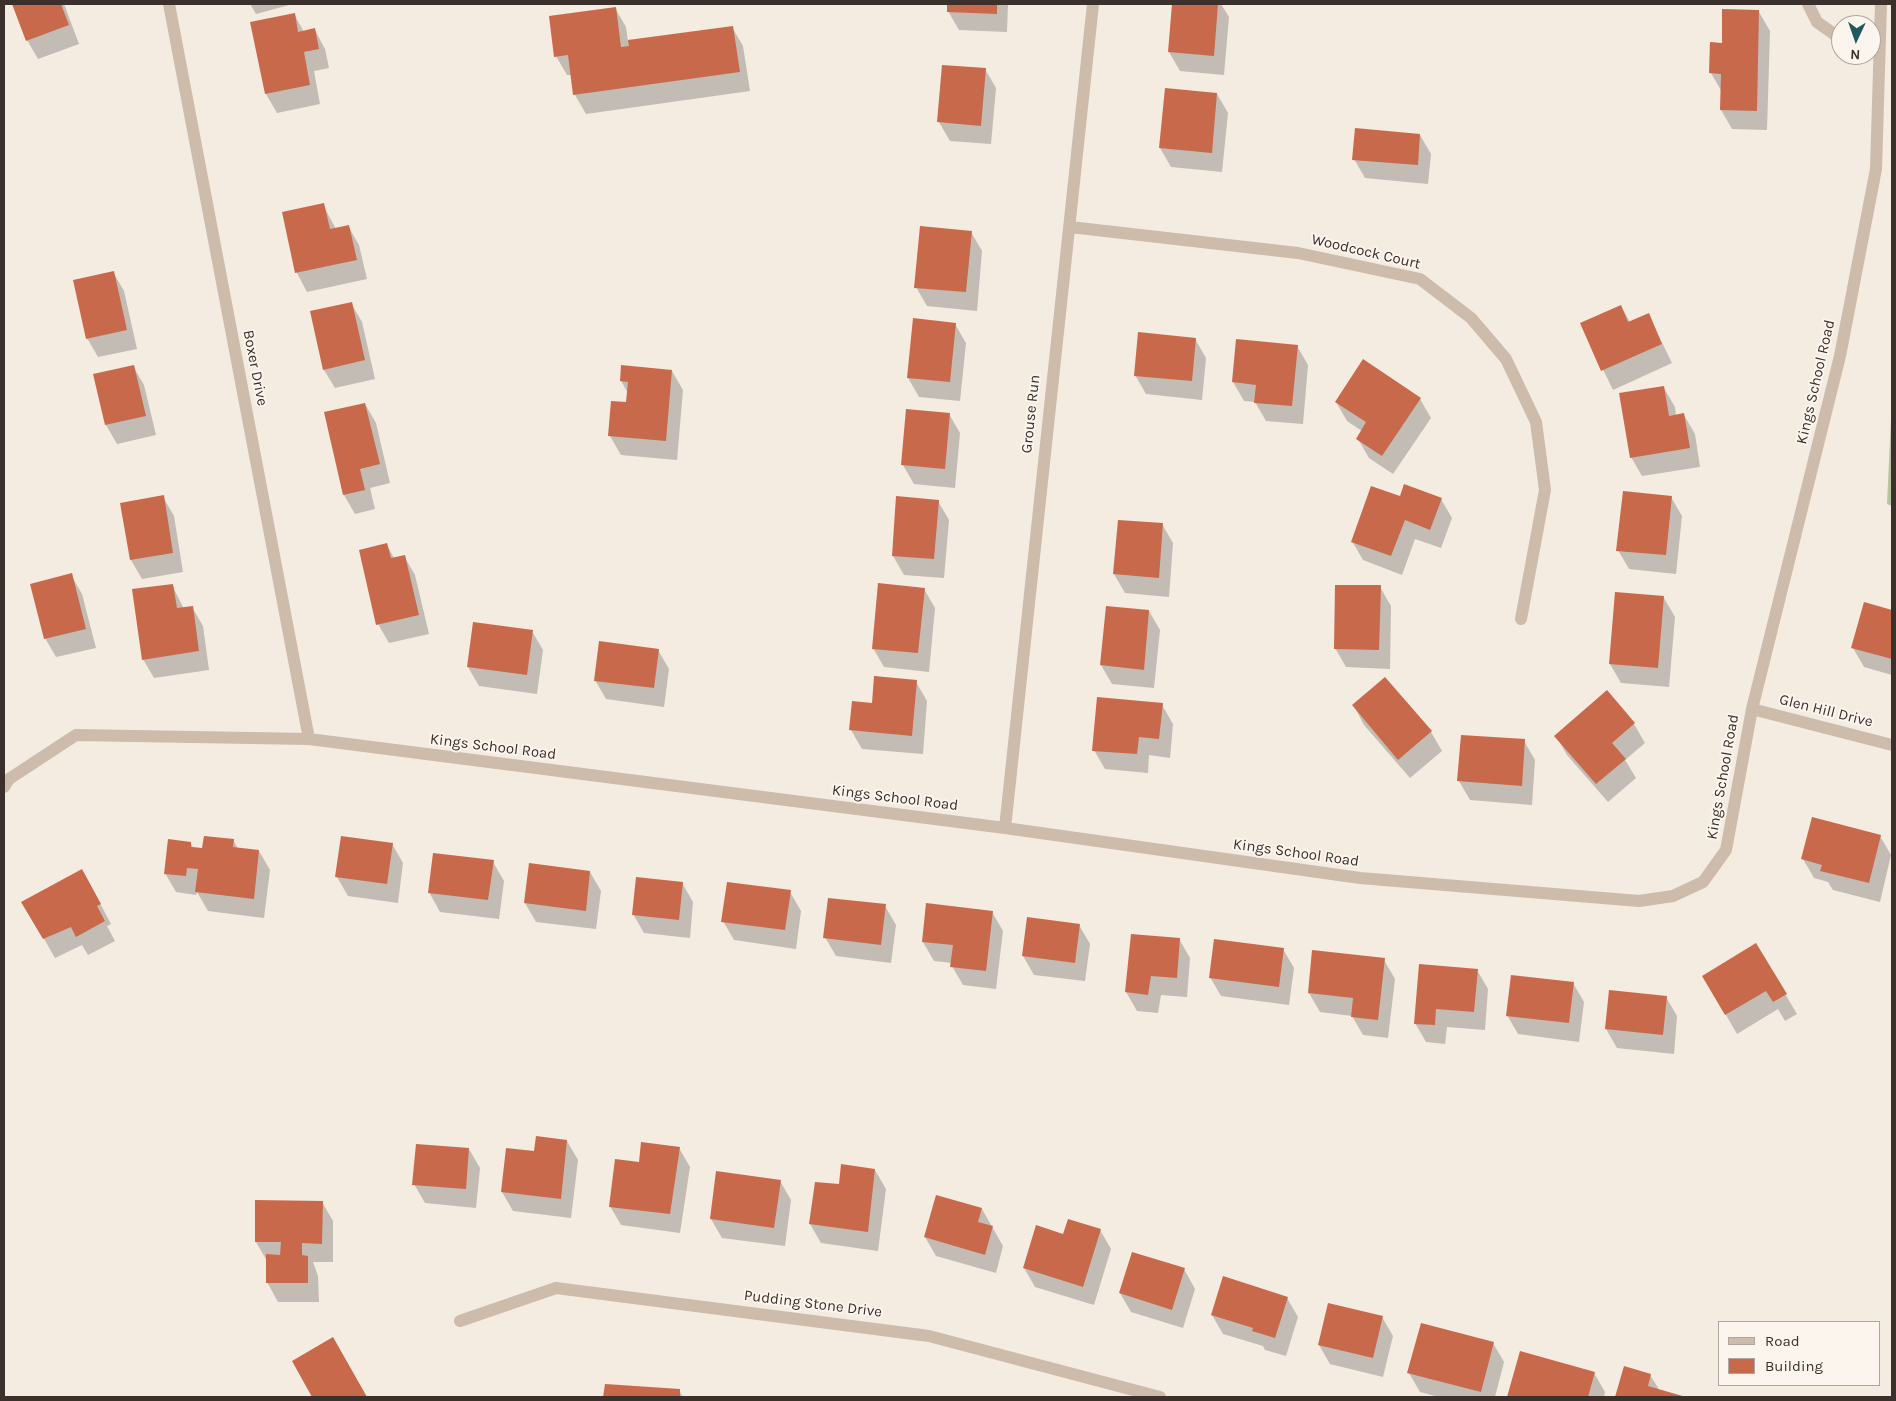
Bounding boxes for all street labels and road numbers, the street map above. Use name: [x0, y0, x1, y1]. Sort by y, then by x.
street label: Woodcock Court: [1310, 231, 1422, 273]
street label: Kings School Road: [1793, 318, 1839, 446]
street label: Boxer Drive: [239, 329, 271, 407]
street label: Grouse Run: [1018, 374, 1044, 454]
street label: Glen Hill Drive: [1777, 691, 1875, 731]
street label: Kings School Road: [1703, 713, 1743, 841]
street label: Kings School Road: [429, 730, 557, 764]
street label: Kings School Road: [831, 781, 959, 815]
street label: Kings School Road: [1232, 835, 1360, 871]
street label: Pudding Stone Drive: [743, 1287, 883, 1321]

